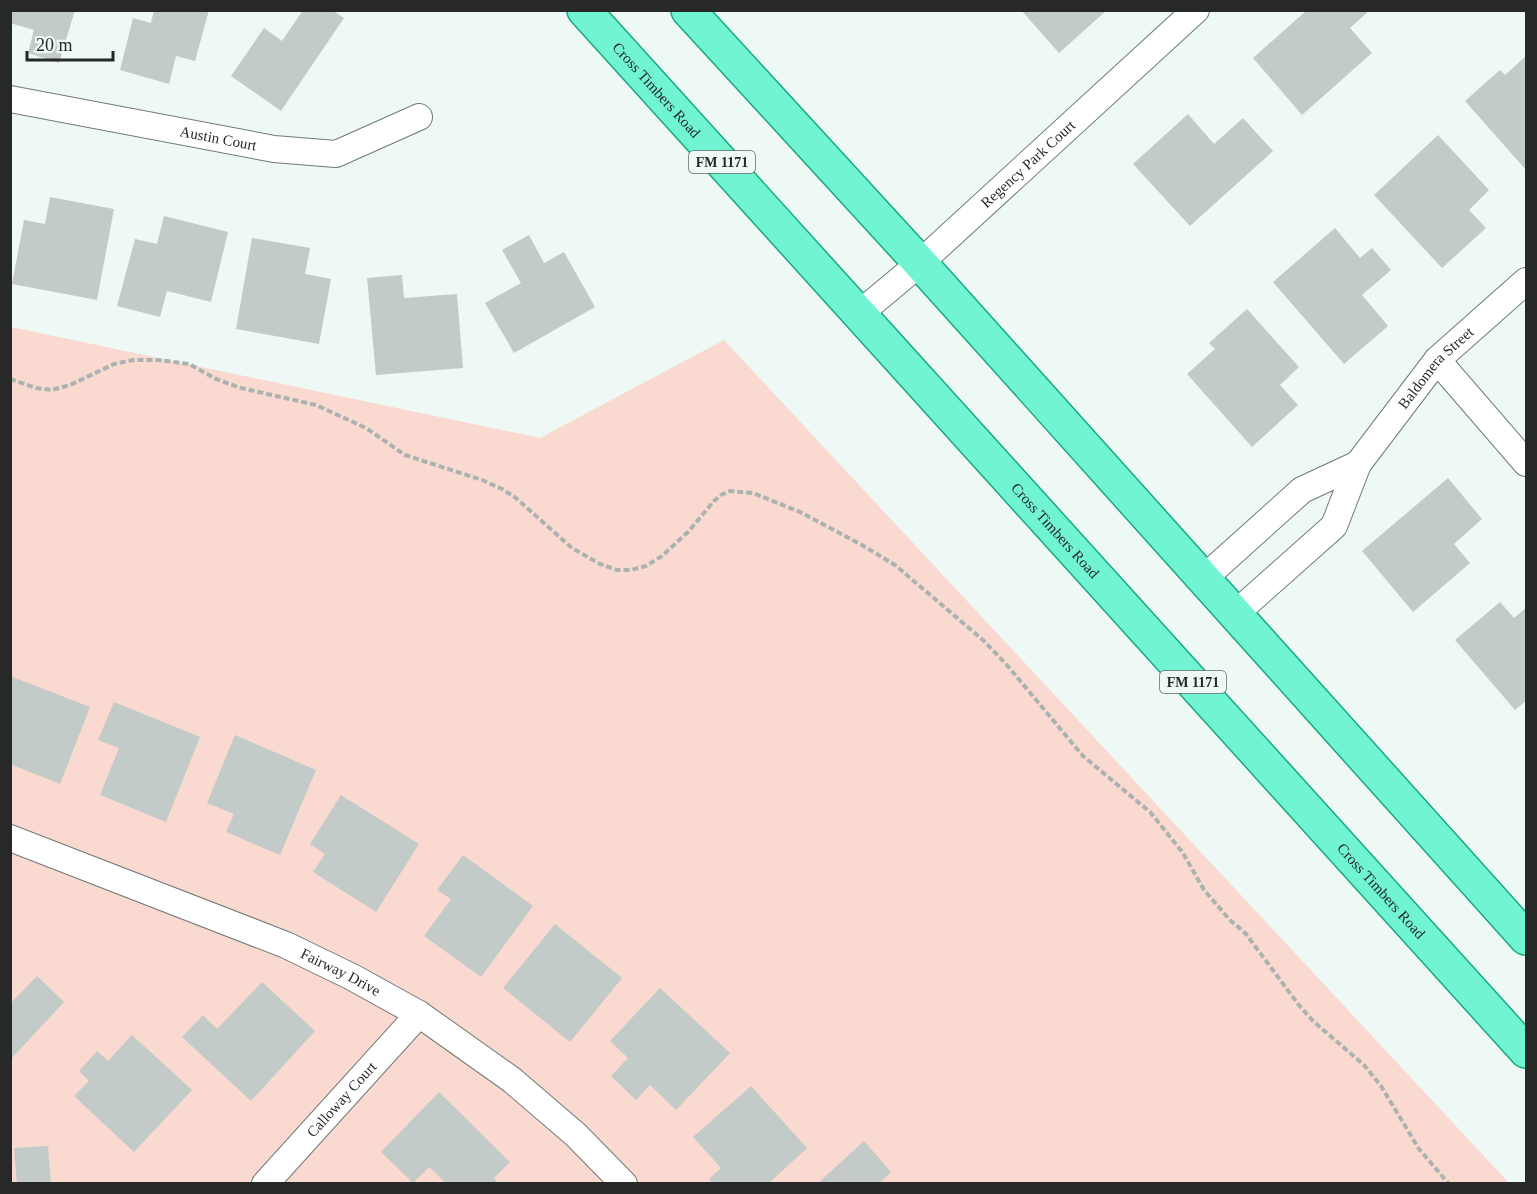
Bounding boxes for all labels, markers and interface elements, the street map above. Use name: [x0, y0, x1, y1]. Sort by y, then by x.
scale bar: [27, 24, 112, 62]
text: 20 m: [36, 35, 73, 55]
street label: Cross Timbers Road: [609, 39, 704, 141]
street label: Regency Park Court: [978, 116, 1079, 211]
street label: Austin Court: [179, 123, 259, 154]
road number: FM 1171: [689, 151, 755, 173]
street label: Baldomera Street: [1395, 323, 1477, 412]
street label: Cross Timbers Road: [1008, 480, 1102, 582]
road number: FM 1171: [1160, 671, 1226, 693]
street label: Cross Timbers Road: [1334, 840, 1429, 942]
street label: Fairway Drive: [298, 945, 383, 999]
street label: Calloway Court: [304, 1058, 380, 1140]

